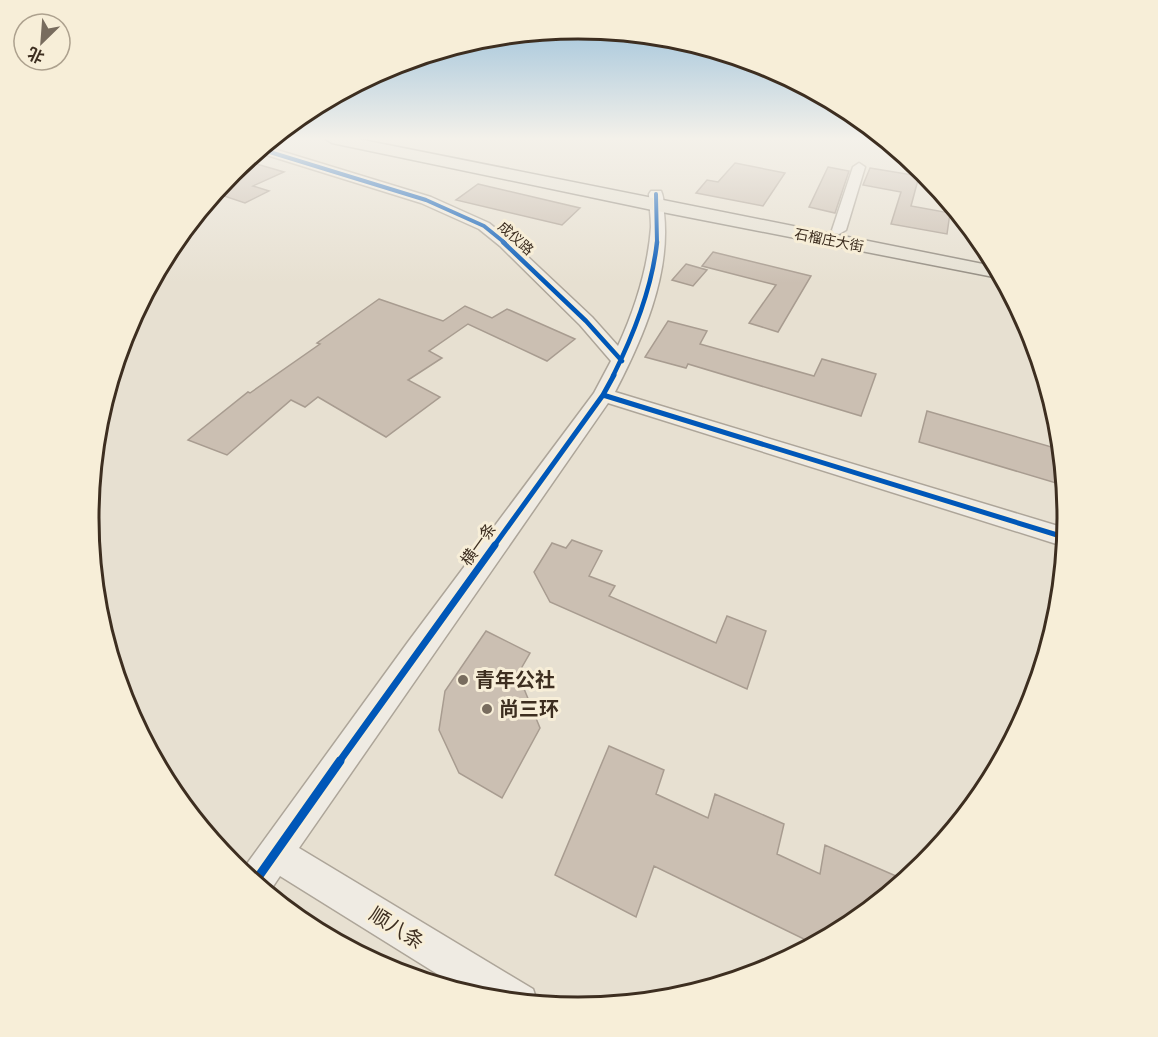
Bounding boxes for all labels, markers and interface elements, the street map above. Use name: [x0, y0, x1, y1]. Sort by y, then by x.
north arrow: [12, 12, 72, 72]
text: 北: [23, 42, 48, 71]
street label: 成仪路: [494, 216, 539, 259]
street label: 石榴庄大街: [793, 223, 865, 256]
street label: 横一条: [453, 517, 501, 570]
place label: 青年公社: [475, 663, 555, 693]
marker: 青年公社: [456, 673, 470, 687]
place label: 尚三环: [499, 692, 559, 722]
marker: 尚三环: [480, 702, 494, 716]
street label: 顺八条: [365, 898, 431, 955]

